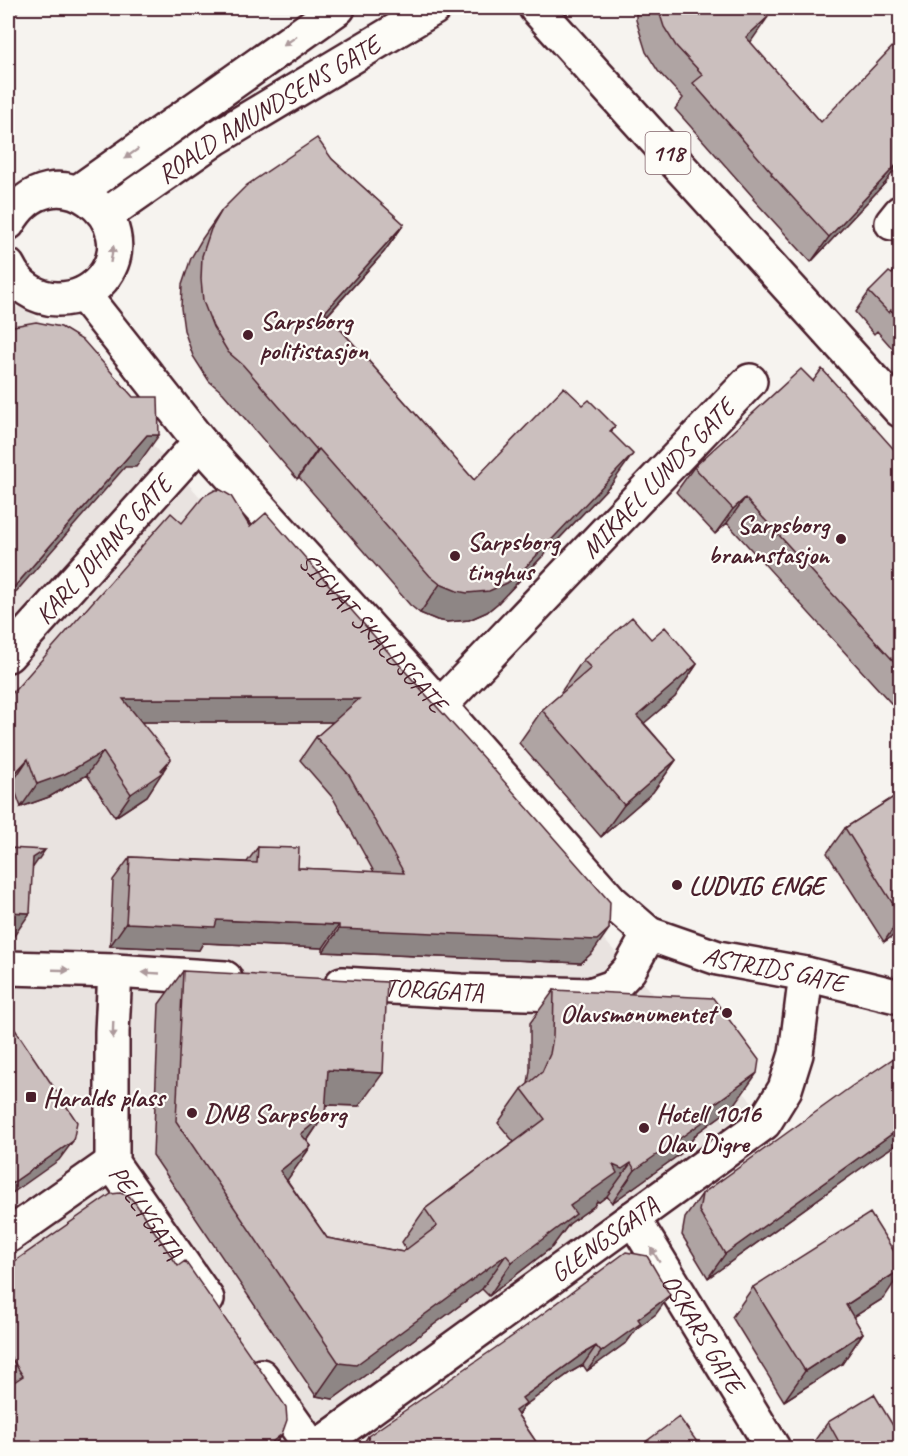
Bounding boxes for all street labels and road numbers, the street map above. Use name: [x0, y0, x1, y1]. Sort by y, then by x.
street label: ROALD AMUNDSENS GATE: [151, 26, 388, 191]
road number: 118: [646, 132, 690, 174]
street label: MIKAEL LUNDS GATE: [574, 389, 744, 565]
street label: KARL JOHANS GATE: [27, 465, 181, 631]
street label: SIGVAT SKALDSGATE: [292, 545, 457, 722]
street label: ASTRIDS GATE: [699, 938, 852, 1000]
street label: TORGGATA: [383, 970, 485, 1008]
street label: PELLYGATA: [102, 1159, 191, 1266]
street label: GLENGSGATA: [543, 1188, 666, 1289]
street label: OSKARS GATE: [654, 1268, 754, 1402]

